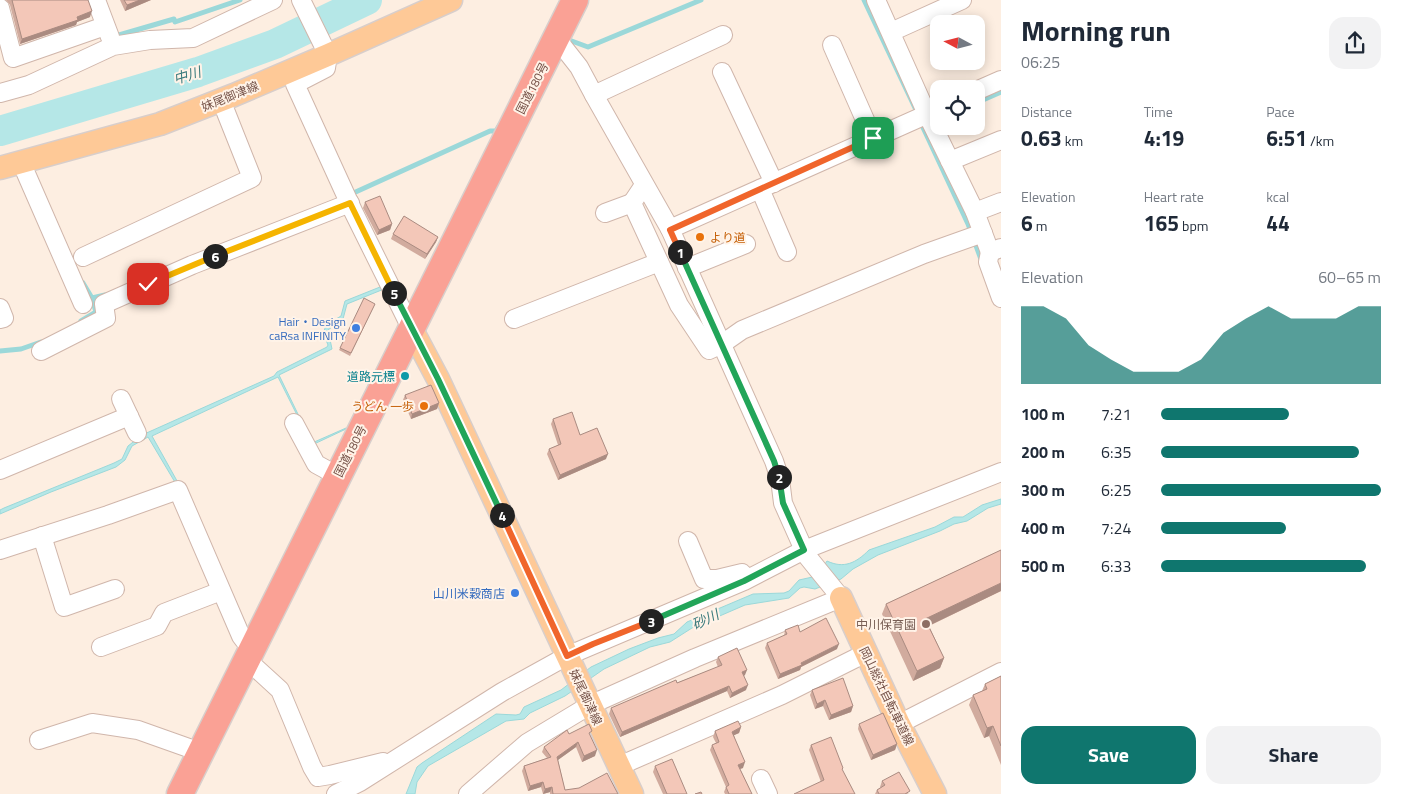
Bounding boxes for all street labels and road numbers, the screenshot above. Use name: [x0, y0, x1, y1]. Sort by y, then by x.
street label: 国道180号: [511, 59, 553, 117]
street label: 妹尾御津線: [199, 76, 261, 116]
street label: 国道180号: [329, 422, 371, 480]
street label: 岡山総社自転車道線: [855, 643, 919, 749]
street label: 妹尾御津線: [565, 666, 607, 728]

